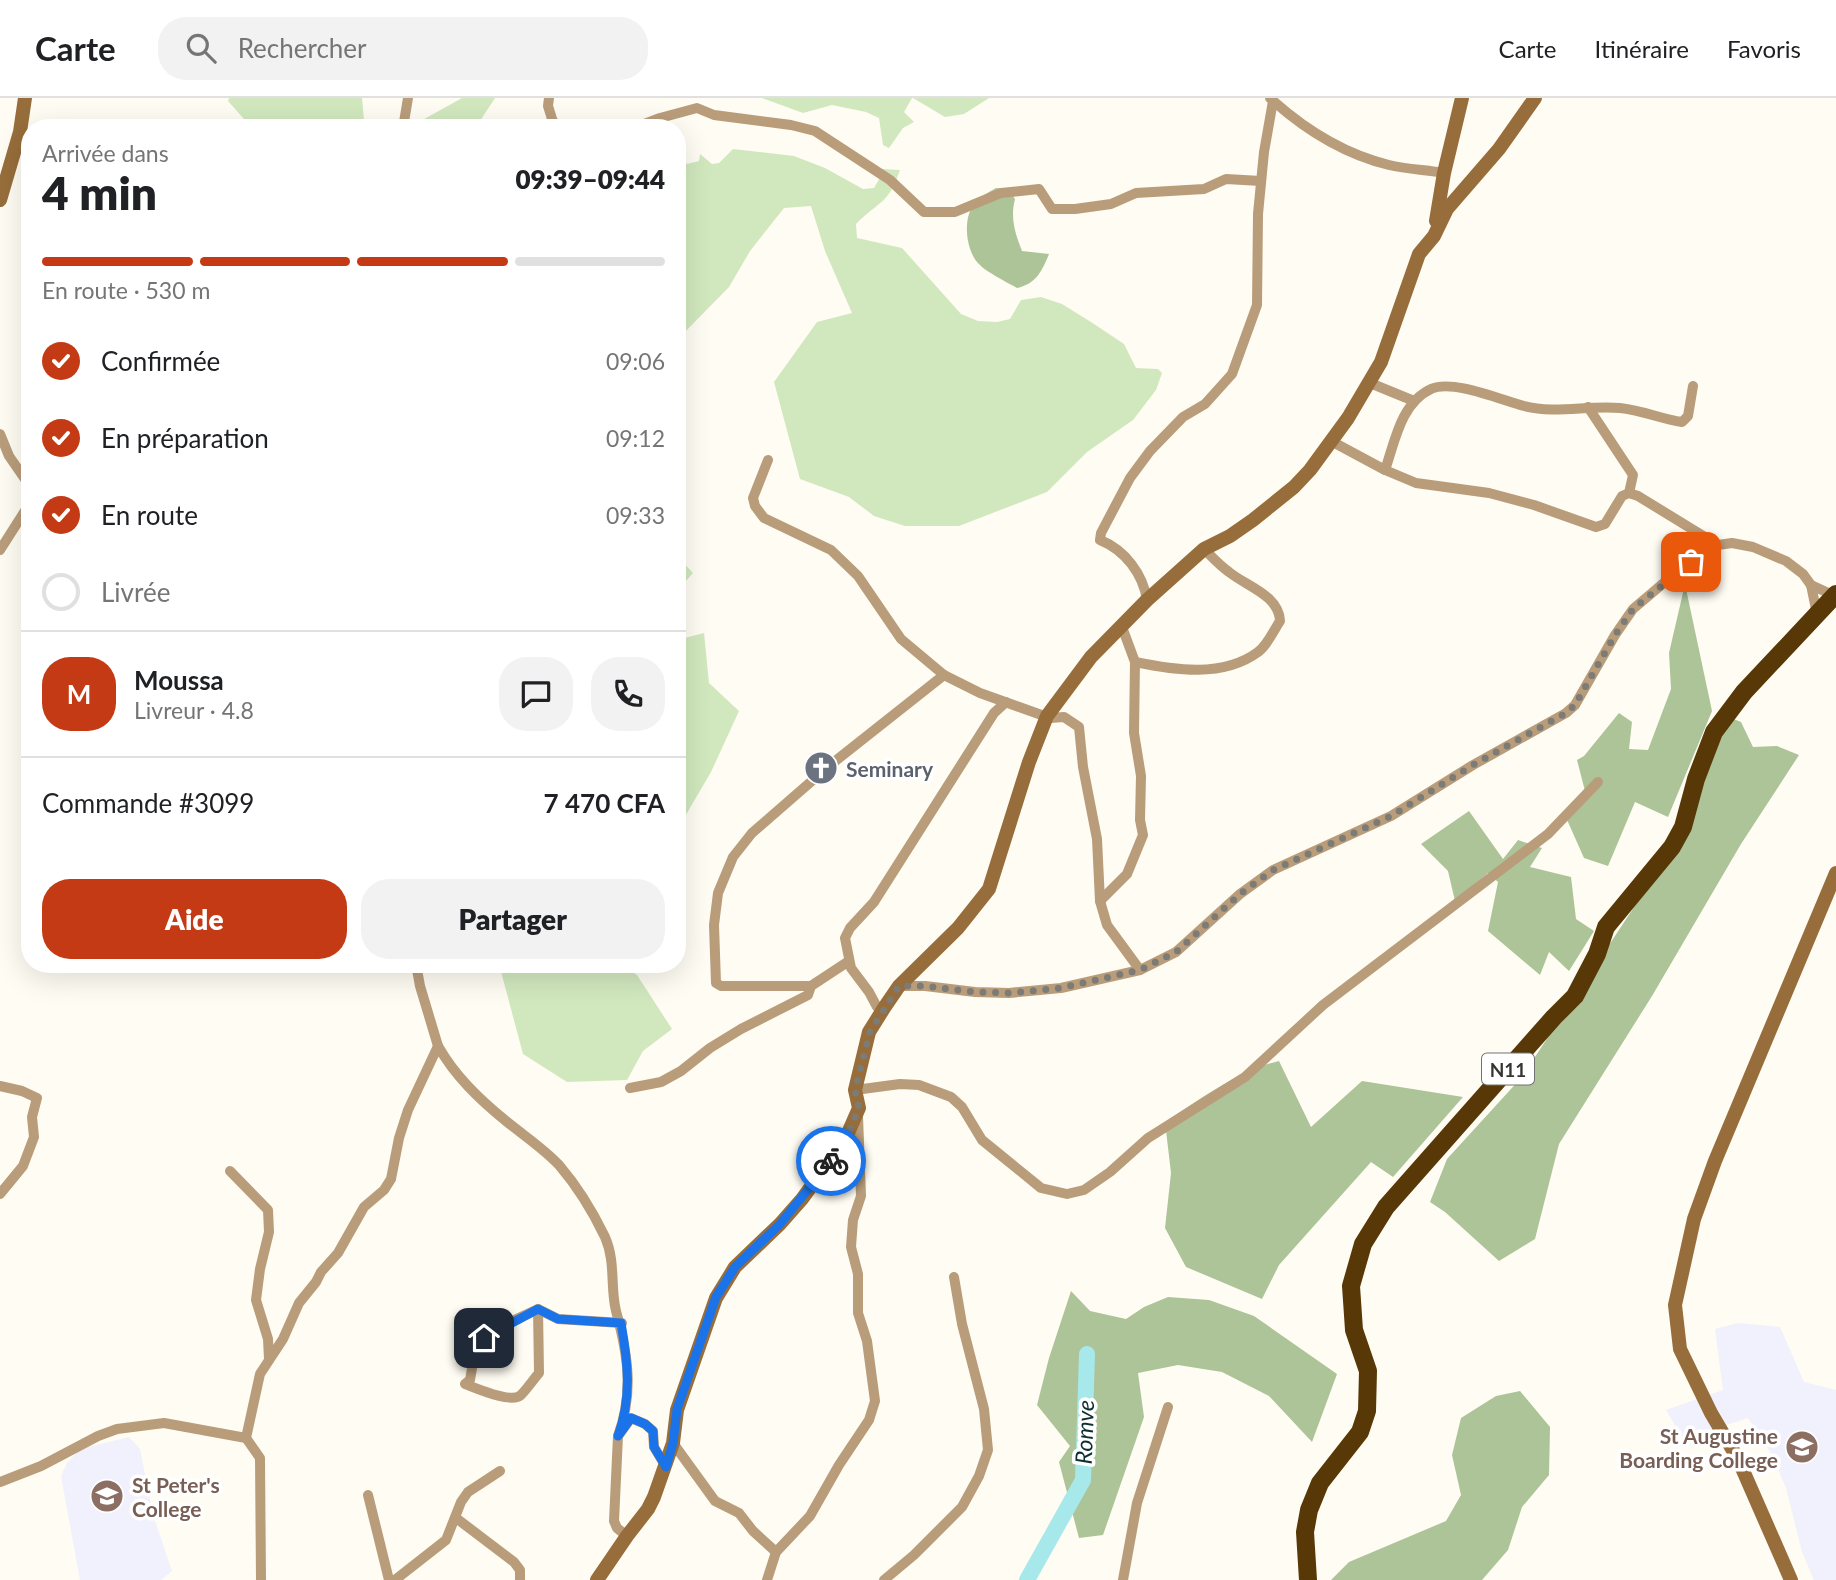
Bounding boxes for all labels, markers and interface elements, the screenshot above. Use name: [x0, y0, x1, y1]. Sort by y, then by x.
search box: [158, 17, 648, 80]
text: Carte: [35, 28, 116, 68]
icon: search: [182, 29, 220, 67]
text: Rechercher: [238, 32, 367, 64]
text: Carte: [1499, 34, 1557, 63]
text: Itinéraire: [1595, 34, 1689, 63]
text: Favoris: [1727, 34, 1801, 63]
text: Arrivée dans: [42, 139, 169, 167]
text: 09:39–09:44: [515, 163, 665, 195]
text: 4 min: [42, 165, 157, 220]
text: En route · 530 m: [42, 276, 210, 304]
icon: check: [42, 342, 80, 380]
text: Confirmée: [101, 345, 220, 377]
text: 09:06: [606, 347, 665, 375]
icon: check: [42, 419, 80, 457]
text: En préparation: [101, 422, 269, 454]
text: 09:12: [606, 424, 665, 452]
icon: check: [42, 496, 80, 534]
text: En route: [101, 499, 198, 531]
text: 09:33: [606, 501, 665, 529]
pin: [1661, 532, 1721, 592]
icon: bag: [1672, 543, 1710, 581]
text: Livrée: [101, 576, 170, 608]
button: chat: [499, 657, 573, 731]
button: phone: [591, 657, 665, 731]
text: Moussa: [134, 664, 224, 696]
text: M: [67, 678, 91, 710]
text: Livreur · 4.8: [134, 696, 254, 724]
church icon: Seminary: [802, 749, 840, 787]
place label: Seminary: [846, 756, 934, 781]
text: Commande #3099: [42, 787, 254, 819]
text: 7 470 CFA: [544, 787, 665, 819]
button: Aide: [42, 879, 347, 959]
button: Partager: [361, 879, 665, 959]
road number: N11: [1482, 1054, 1534, 1085]
courier: [796, 1126, 866, 1196]
icon: bike: [812, 1142, 850, 1180]
pin: [454, 1308, 514, 1368]
icon: home: [465, 1319, 503, 1357]
water label: Romve: [1069, 1399, 1099, 1465]
place label: St Augustine Boarding College: [1619, 1423, 1778, 1472]
school or university icon: St Augustine Boarding College: [1783, 1428, 1821, 1466]
place label: St Peter's College: [132, 1472, 220, 1521]
school or university icon: St Peter's College: [88, 1477, 126, 1515]

